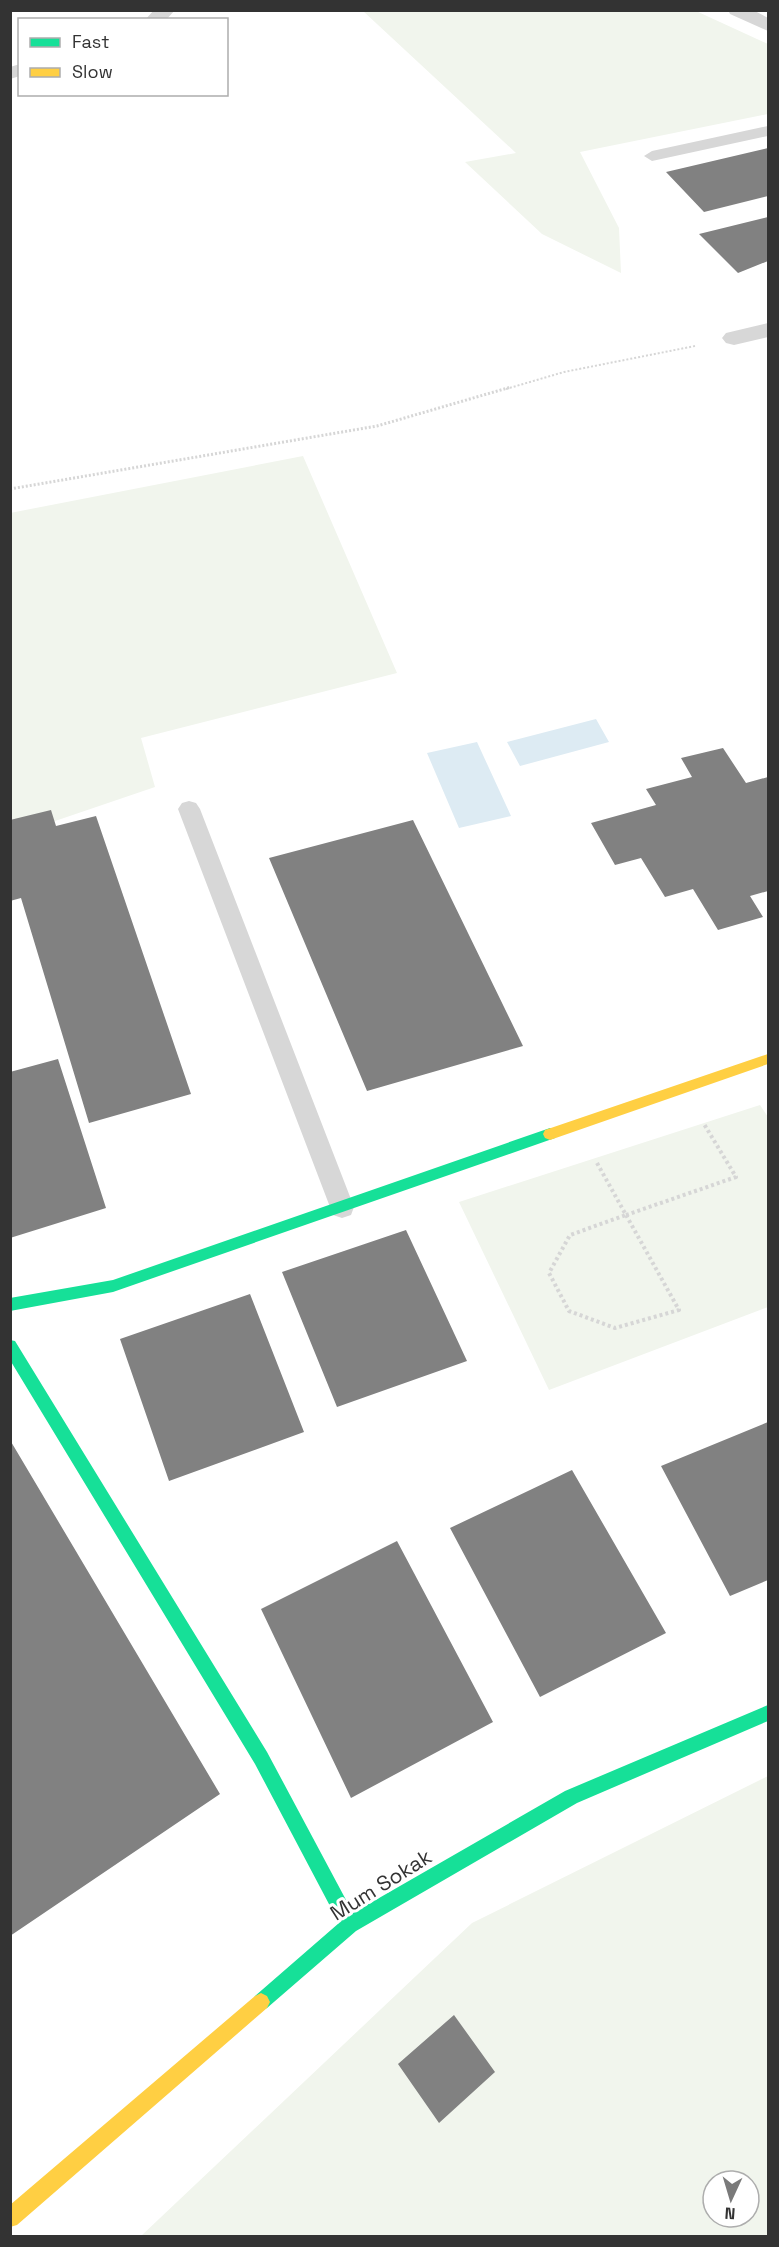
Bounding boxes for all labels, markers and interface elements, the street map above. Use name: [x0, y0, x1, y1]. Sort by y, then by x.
legend: [18, 18, 228, 96]
text: Fast: [72, 30, 109, 53]
text: Slow: [72, 60, 113, 83]
street label: Mum Sokak: [325, 1843, 437, 1926]
north arrow: [701, 2169, 761, 2229]
text: N: [724, 2203, 736, 2224]

